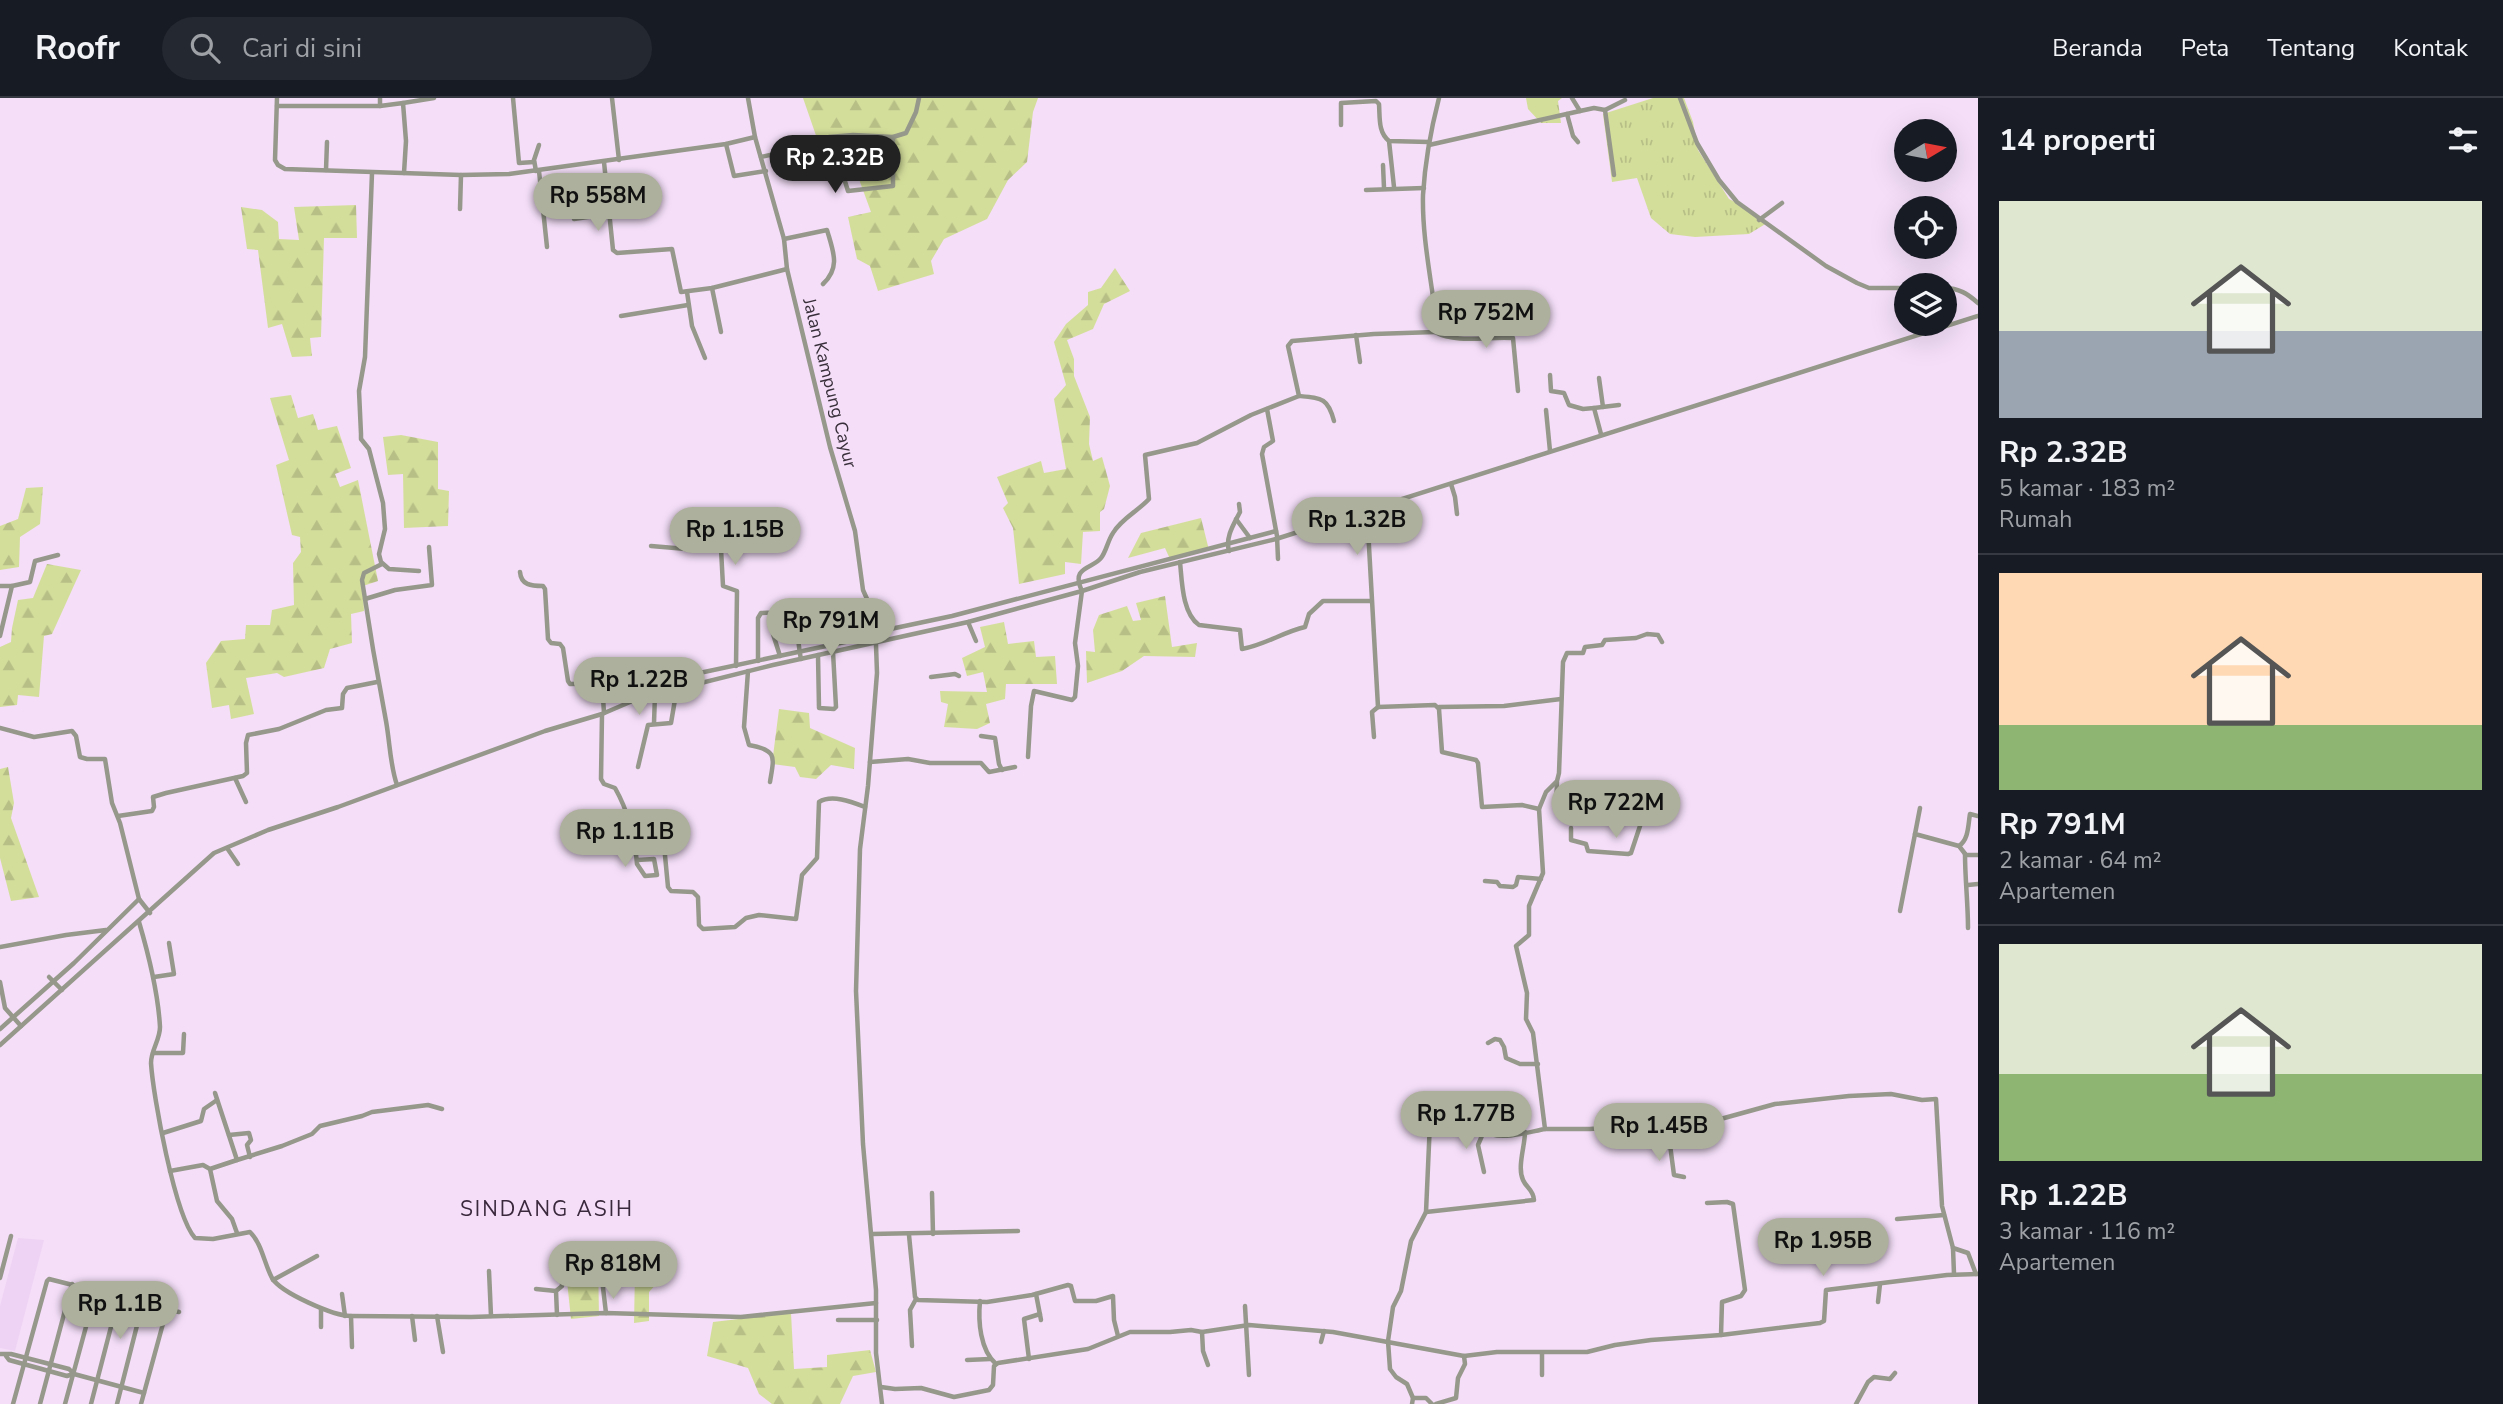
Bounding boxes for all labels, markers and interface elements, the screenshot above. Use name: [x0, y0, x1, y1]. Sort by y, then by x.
search box: [162, 17, 652, 80]
text: Roofr: [35, 26, 120, 71]
icon: search: [186, 29, 224, 67]
text: Cari di sini: [242, 31, 362, 66]
text: Beranda: [2052, 32, 2143, 64]
text: Peta: [2181, 32, 2229, 64]
text: Tentang: [2267, 32, 2355, 64]
text: Kontak: [2393, 32, 2468, 64]
north arrow: [1894, 119, 1956, 182]
map controls: [1894, 119, 1957, 336]
text: 14 properti: [1999, 120, 2156, 161]
icon: filters: [2444, 121, 2482, 159]
pin: Rp 2.32B: [763, 136, 907, 195]
text: Rp 2.32B: [786, 142, 884, 173]
pin: Rp 558M: [533, 174, 663, 233]
text: Rp 558M: [549, 180, 647, 211]
button: locate: [1894, 196, 1957, 259]
icon: home: [2178, 246, 2304, 372]
button: layers: [1894, 273, 1957, 336]
pin: Rp 752M: [1421, 290, 1551, 350]
street label: Jalan Kampung Cayur: [797, 295, 863, 471]
text: Rp 752M: [1437, 297, 1535, 328]
text: Rp 2.32B: [1999, 432, 2128, 473]
text: 5 kamar · 183 m²: [1999, 473, 2175, 504]
pin: Rp 1.32B: [1285, 498, 1429, 557]
text: Rp 1.32B: [1308, 504, 1406, 535]
text: Rumah: [1999, 504, 2072, 535]
pin: Rp 1.15B: [663, 508, 807, 567]
text: Rp 1.15B: [686, 514, 784, 545]
pin: Rp 791M: [766, 598, 896, 658]
text: Rp 791M: [782, 605, 880, 636]
icon: home: [2178, 618, 2304, 744]
pin: Rp 1.22B: [567, 658, 711, 717]
text: Rp 1.22B: [590, 664, 688, 695]
pin: Rp 722M: [1551, 780, 1681, 840]
text: Rp 722M: [1567, 787, 1665, 818]
text: Rp 791M: [1999, 804, 2126, 845]
pin: Rp 1.11B: [553, 810, 697, 869]
text: Rp 1.11B: [576, 816, 674, 847]
text: 2 kamar · 64 m²: [1999, 845, 2161, 876]
text: Apartemen: [1999, 876, 2115, 907]
icon: home: [2178, 989, 2304, 1115]
pin: Rp 1.77B: [1394, 1091, 1538, 1151]
text: Rp 1.77B: [1417, 1098, 1515, 1129]
pin: Rp 1.45B: [1587, 1104, 1731, 1163]
text: Rp 1.45B: [1610, 1110, 1708, 1141]
text: Rp 1.22B: [1999, 1175, 2128, 1216]
district label: SINDANG ASIH: [460, 1195, 634, 1223]
text: 3 kamar · 116 m²: [1999, 1216, 2175, 1247]
pin: Rp 1.95B: [1751, 1218, 1895, 1278]
text: Rp 1.95B: [1774, 1225, 1872, 1256]
pin: Rp 818M: [548, 1242, 678, 1301]
text: Apartemen: [1999, 1247, 2115, 1278]
text: Rp 818M: [564, 1248, 662, 1279]
pin: Rp 1.1B: [55, 1282, 185, 1341]
text: Rp 1.1B: [78, 1288, 162, 1319]

